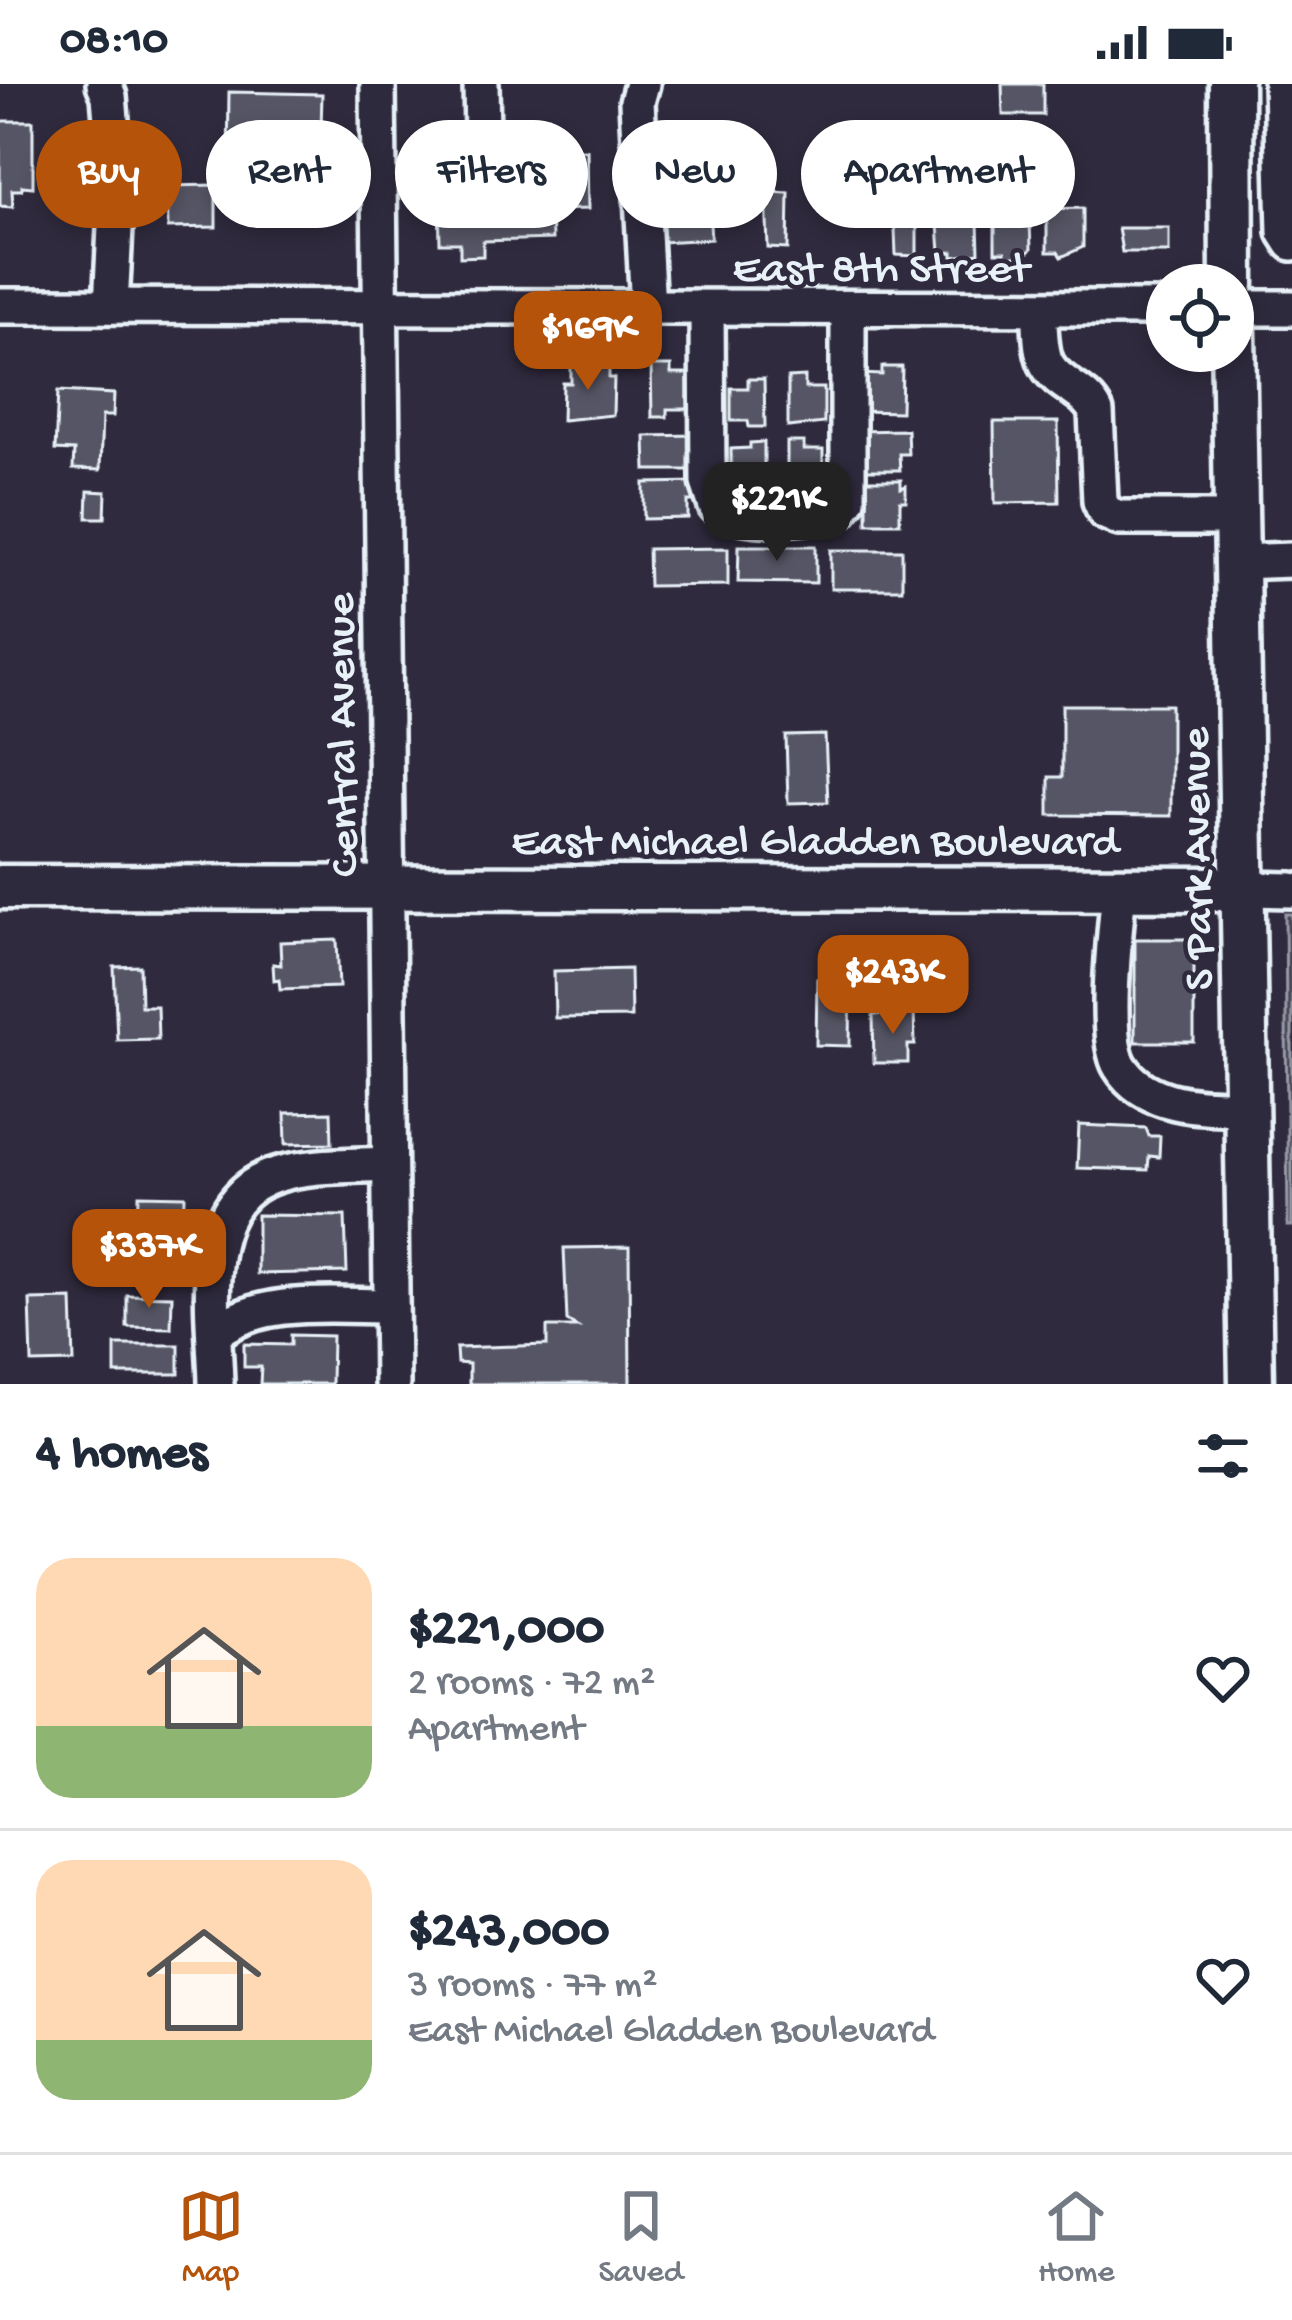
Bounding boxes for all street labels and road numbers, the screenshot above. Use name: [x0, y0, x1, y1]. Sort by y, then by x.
street label: East 8th Street: [733, 245, 1033, 298]
street label: Central Avenue: [317, 592, 374, 877]
street label: S Park Avenue: [1172, 726, 1229, 991]
street label: East Michael Gladden Boulevard: [512, 818, 1122, 871]

